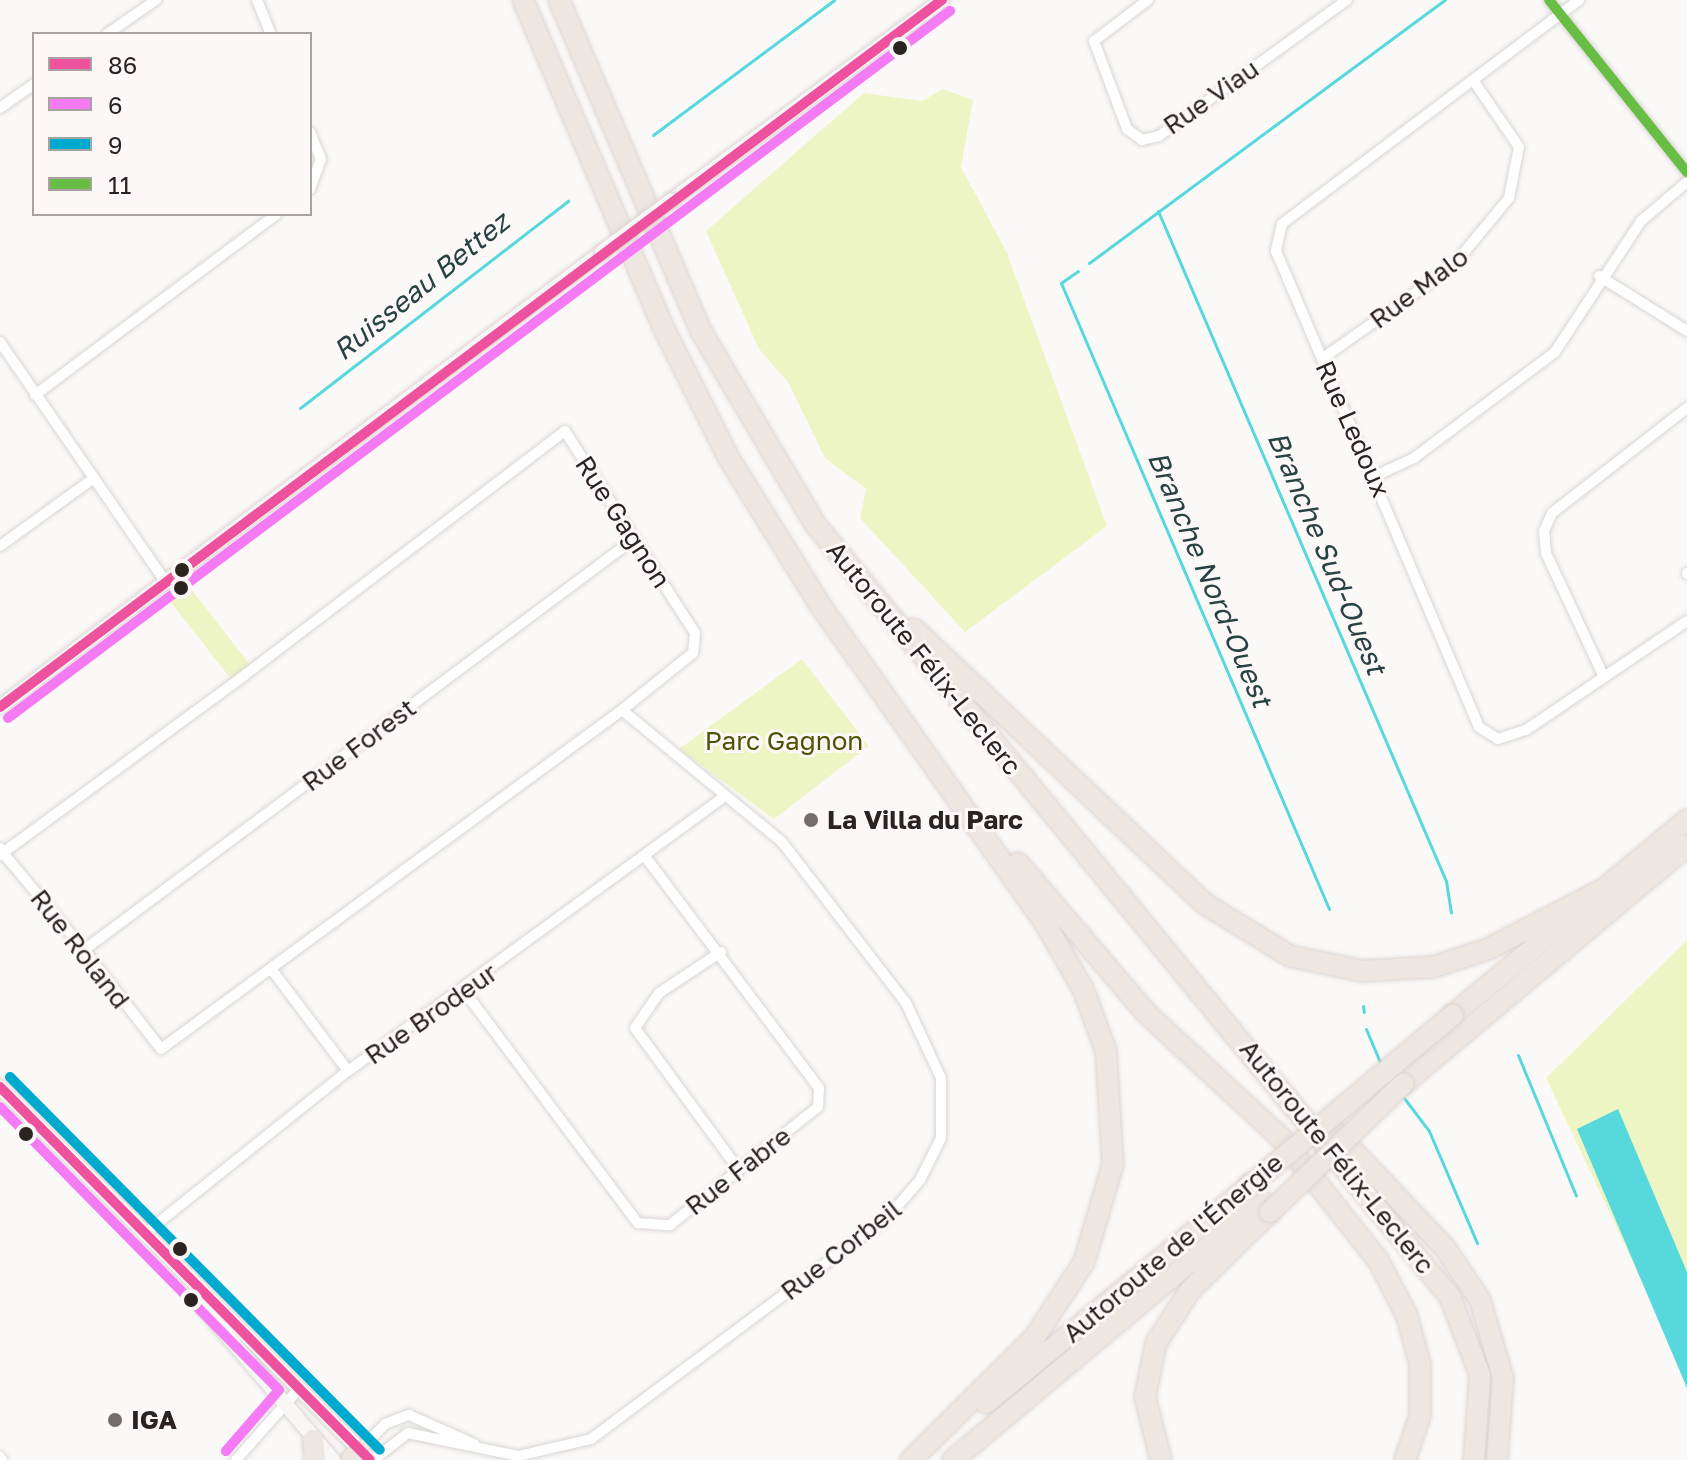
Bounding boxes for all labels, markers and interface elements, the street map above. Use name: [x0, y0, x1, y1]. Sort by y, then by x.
legend: [32, 32, 312, 216]
unlabelled marker: [892, 40, 908, 56]
text: 86: [108, 50, 137, 79]
street label: Rue Viau: [1157, 53, 1265, 141]
text: 6: [108, 90, 123, 119]
text: 9: [108, 130, 123, 159]
text: 11: [108, 170, 131, 199]
water label: Ruisseau Bettez: [326, 205, 516, 367]
street label: Rue Malo: [1364, 241, 1474, 335]
street label: Rue Ledoux: [1309, 356, 1397, 502]
water label: Branche Sud-Ouest: [1261, 426, 1393, 680]
water label: Branche Nord-Ouest: [1141, 446, 1279, 712]
street label: Rue Gagnon: [569, 450, 677, 594]
street label: Autoroute Félix-Leclerc: [820, 535, 1028, 781]
unlabelled marker: [174, 562, 190, 578]
unlabelled marker: [173, 580, 189, 596]
street label: Rue Forest: [296, 692, 422, 798]
park label: Parc Gagnon: [705, 725, 863, 757]
place label: La Villa du Parc: [827, 804, 1023, 836]
marker: La Villa du Parc: [802, 811, 820, 829]
street label: Rue Roland: [24, 883, 136, 1015]
street label: Rue Brodeur: [359, 957, 503, 1071]
street label: Autoroute Félix-Leclerc: [1233, 1034, 1441, 1280]
street label: Rue Fabre: [679, 1120, 797, 1222]
unlabelled marker: [18, 1126, 34, 1142]
street label: Autoroute de l'Énergie: [1057, 1147, 1289, 1349]
street label: Rue Corbeil: [775, 1193, 907, 1307]
unlabelled marker: [172, 1241, 188, 1257]
unlabelled marker: [183, 1292, 199, 1308]
place label: IGA: [131, 1404, 177, 1436]
marker: IGA: [106, 1411, 124, 1429]

